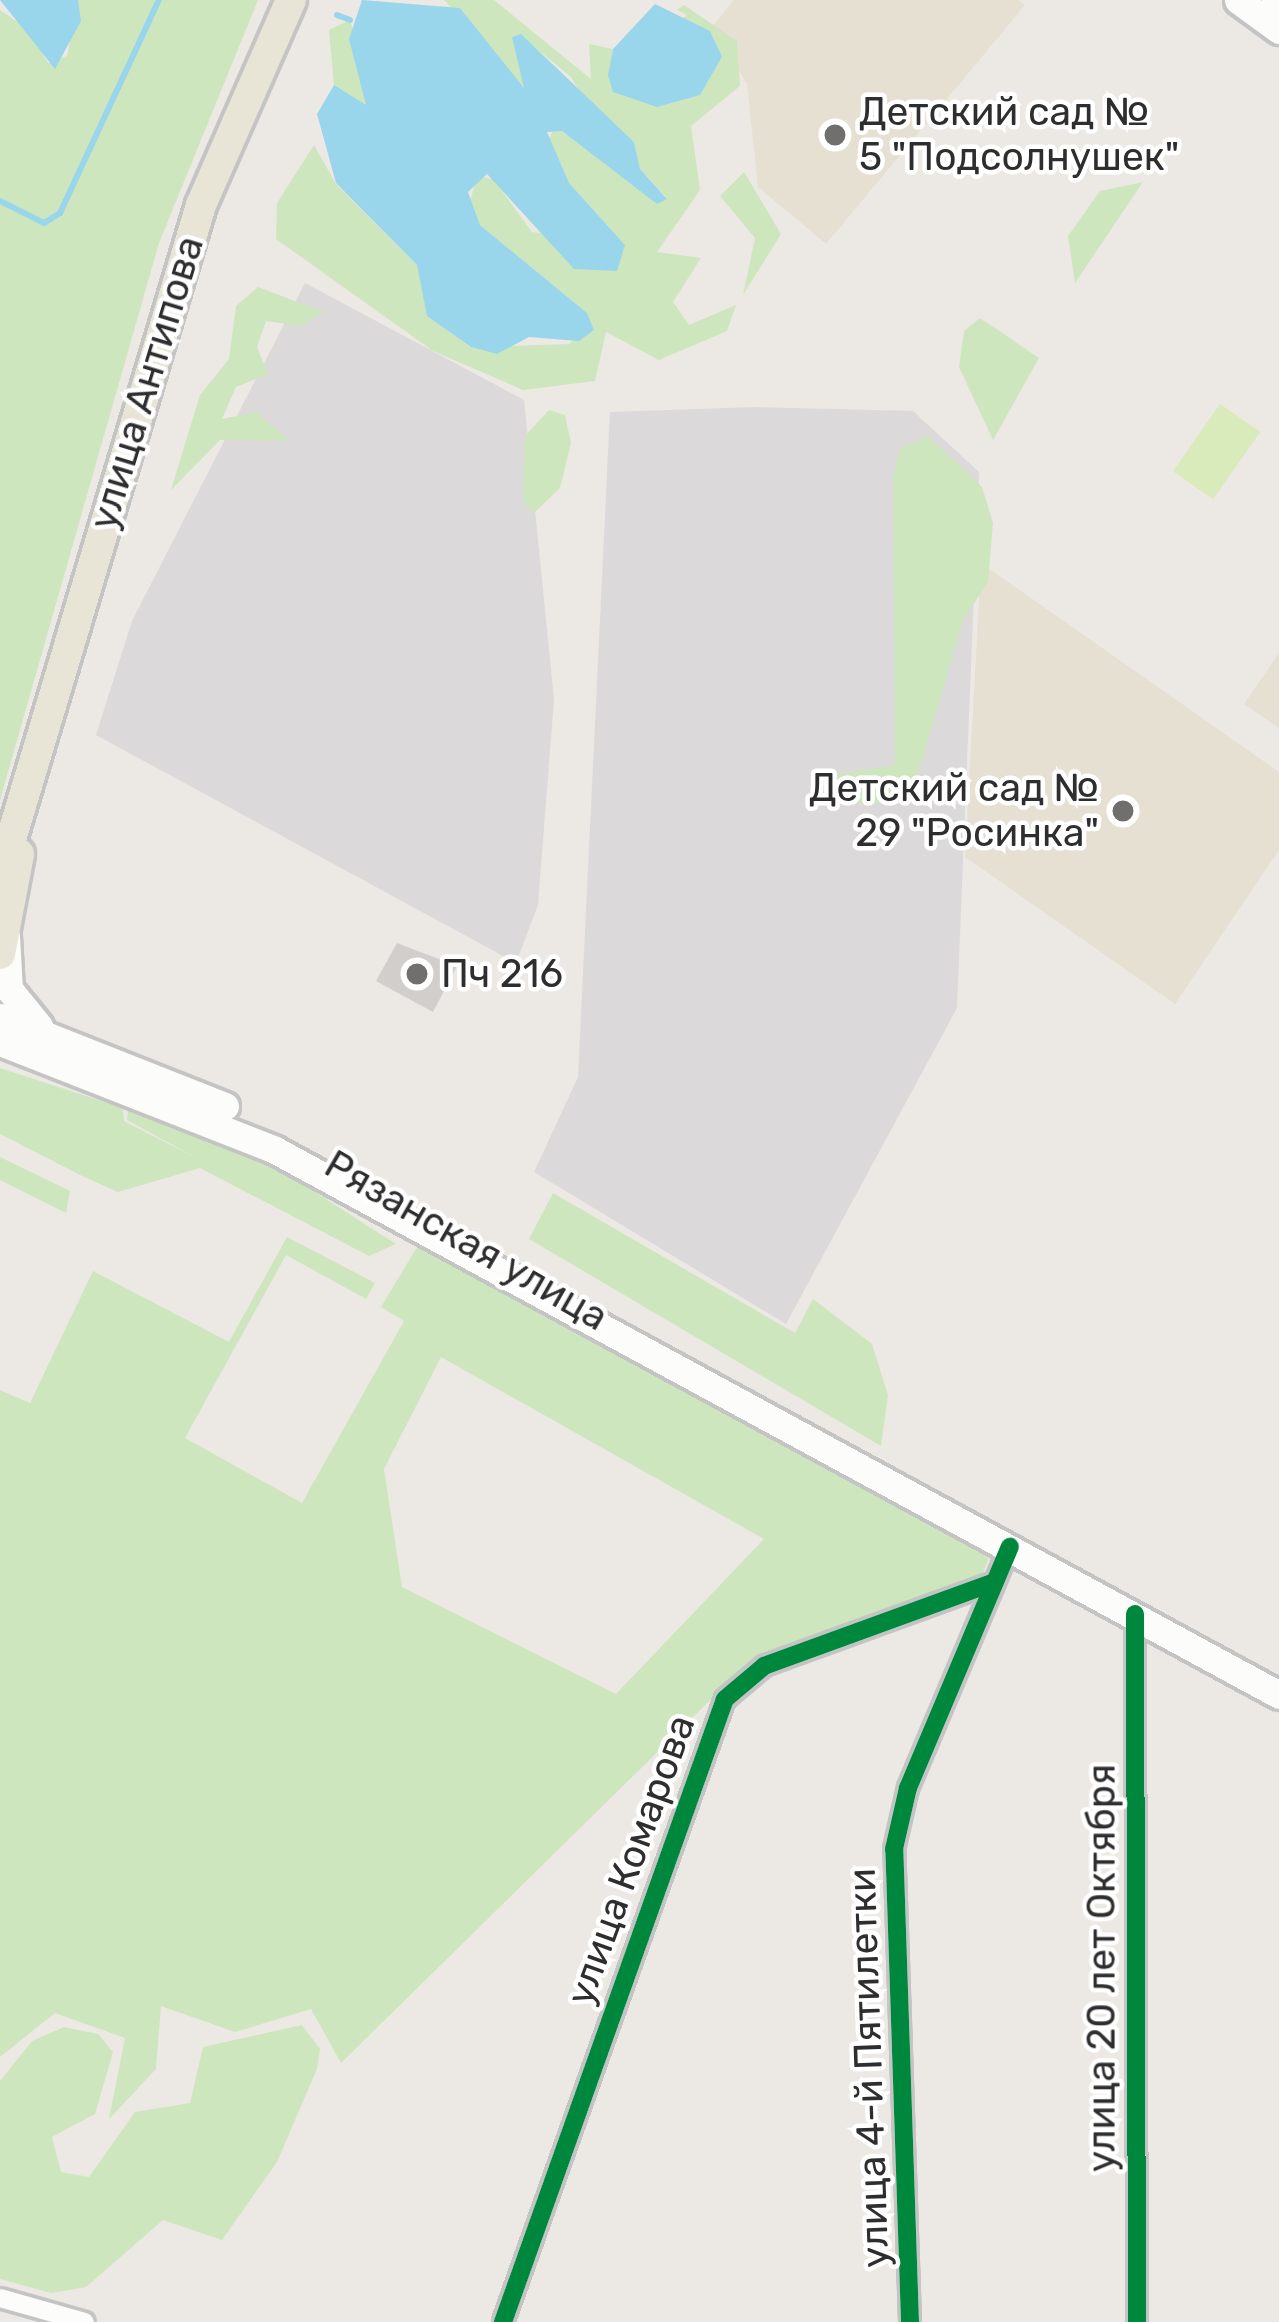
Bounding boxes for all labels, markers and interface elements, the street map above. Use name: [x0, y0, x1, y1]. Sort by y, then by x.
place label: Детский сад № 5 "Подсолнушек": [859, 90, 1179, 181]
marker: Детский сад № 5 "Подсолнушек": [822, 122, 848, 148]
street label: улица Антипова: [80, 231, 214, 535]
place label: Детский сад № 29 "Росинка": [809, 766, 1099, 857]
marker: Детский сад № 29 "Росинка": [1110, 798, 1136, 824]
place label: Пч 216: [441, 951, 563, 997]
marker: Пч 216: [404, 961, 430, 987]
street label: Рязанская улица: [316, 1141, 616, 1341]
street label: улица Комарова: [557, 1709, 705, 2011]
street label: улица 20 лет Октября: [1079, 1764, 1125, 2172]
street label: улица 4-й Пятилетки: [839, 1867, 899, 2269]

